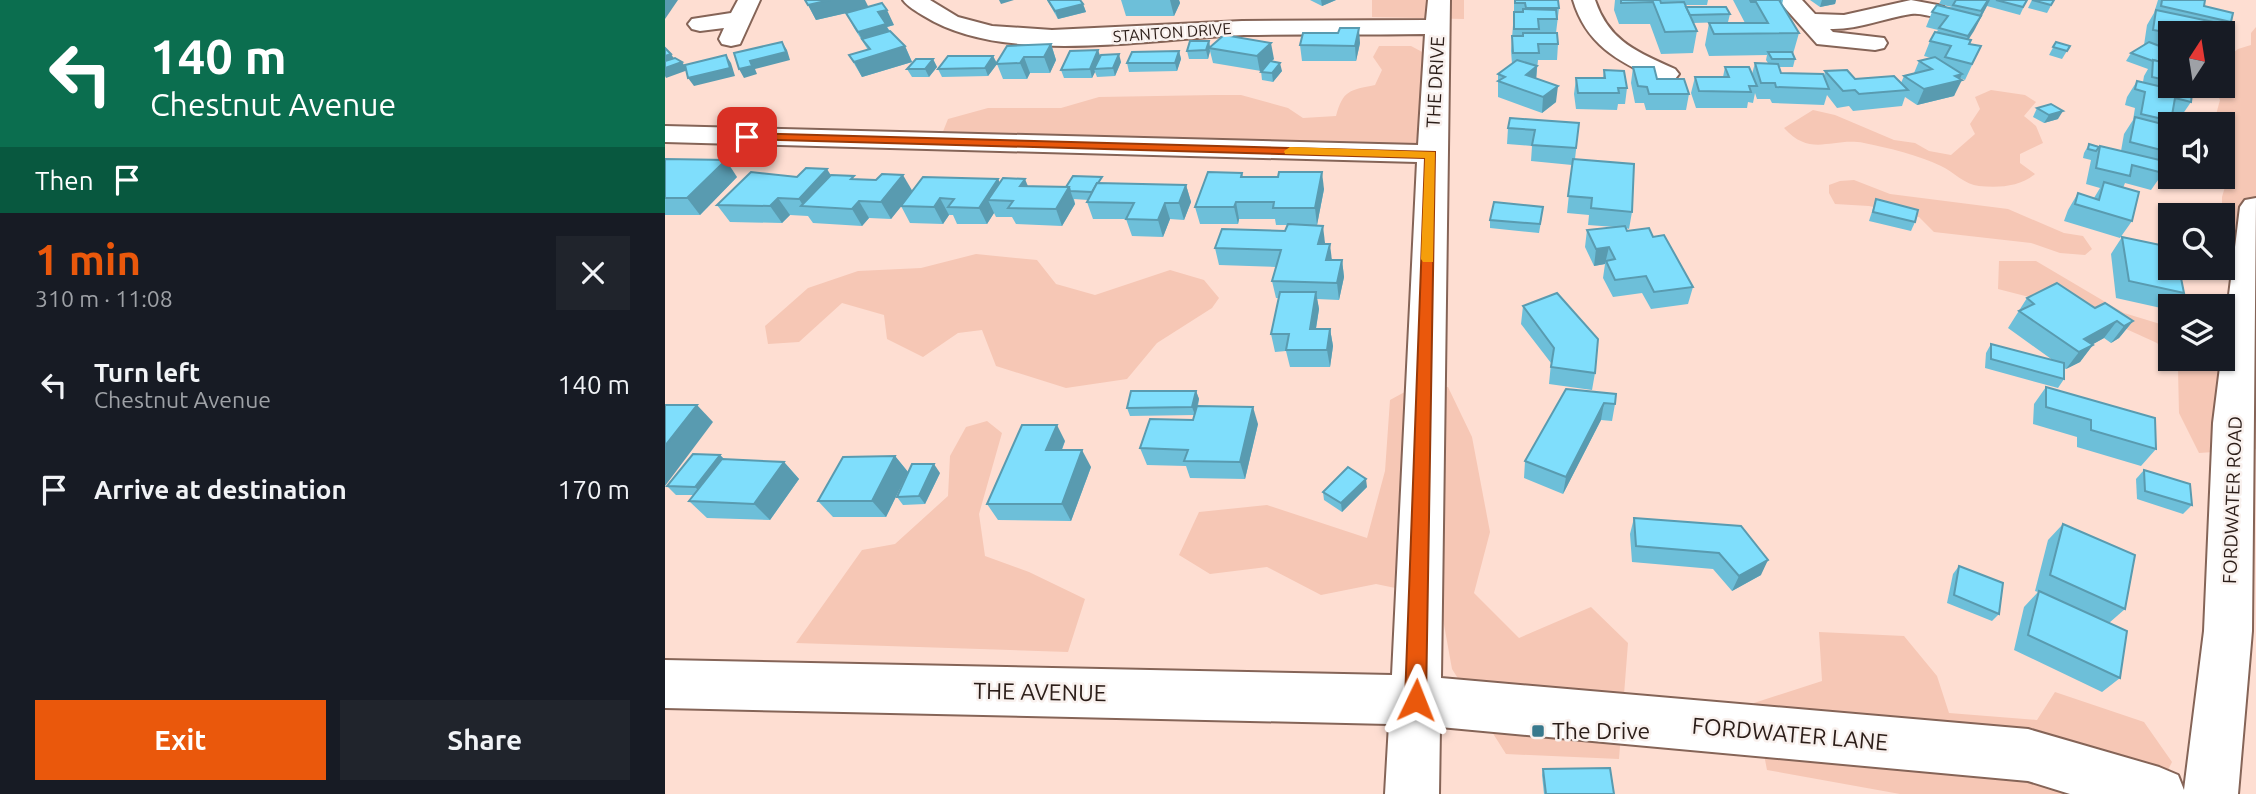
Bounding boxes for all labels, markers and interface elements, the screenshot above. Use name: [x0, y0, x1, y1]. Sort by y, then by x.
street label: STANTON DRIVE: [1112, 19, 1232, 45]
north arrow: [2158, 21, 2235, 98]
map controls: [2158, 21, 2235, 371]
icon: left: [35, 28, 126, 119]
text: 140 m: [150, 28, 287, 83]
street label: THE DRIVE: [1422, 36, 1448, 128]
text: Chestnut Avenue: [150, 86, 396, 122]
pin: [717, 107, 777, 167]
button: sound: [2158, 112, 2235, 189]
icon: arrive: [728, 118, 766, 156]
icon: arrive: [108, 161, 146, 199]
text: Then: [35, 166, 94, 195]
button: search: [2158, 203, 2235, 280]
text: 1 min: [35, 236, 141, 283]
button: close: [556, 236, 630, 310]
text: 310 m · 11:08: [35, 286, 173, 311]
button: layers: [2158, 294, 2235, 371]
text: Turn left: [94, 358, 200, 387]
icon: left: [35, 366, 73, 404]
text: 140 m: [558, 370, 630, 399]
text: Chestnut Avenue: [94, 387, 271, 412]
street label: FORDWATER ROAD: [2218, 416, 2246, 584]
icon: arrive: [35, 471, 73, 509]
text: Arrive at destination: [94, 475, 347, 504]
text: 170 m: [558, 475, 630, 504]
position arrow: [1379, 663, 1453, 737]
street label: THE AVENUE: [973, 678, 1107, 705]
button: Exit: [35, 700, 326, 780]
button: Share: [340, 700, 630, 780]
street label: FORDWATER LANE: [1691, 712, 1889, 755]
place label: The Drive: [1552, 718, 1650, 743]
marker: The Drive: [1530, 723, 1546, 739]

